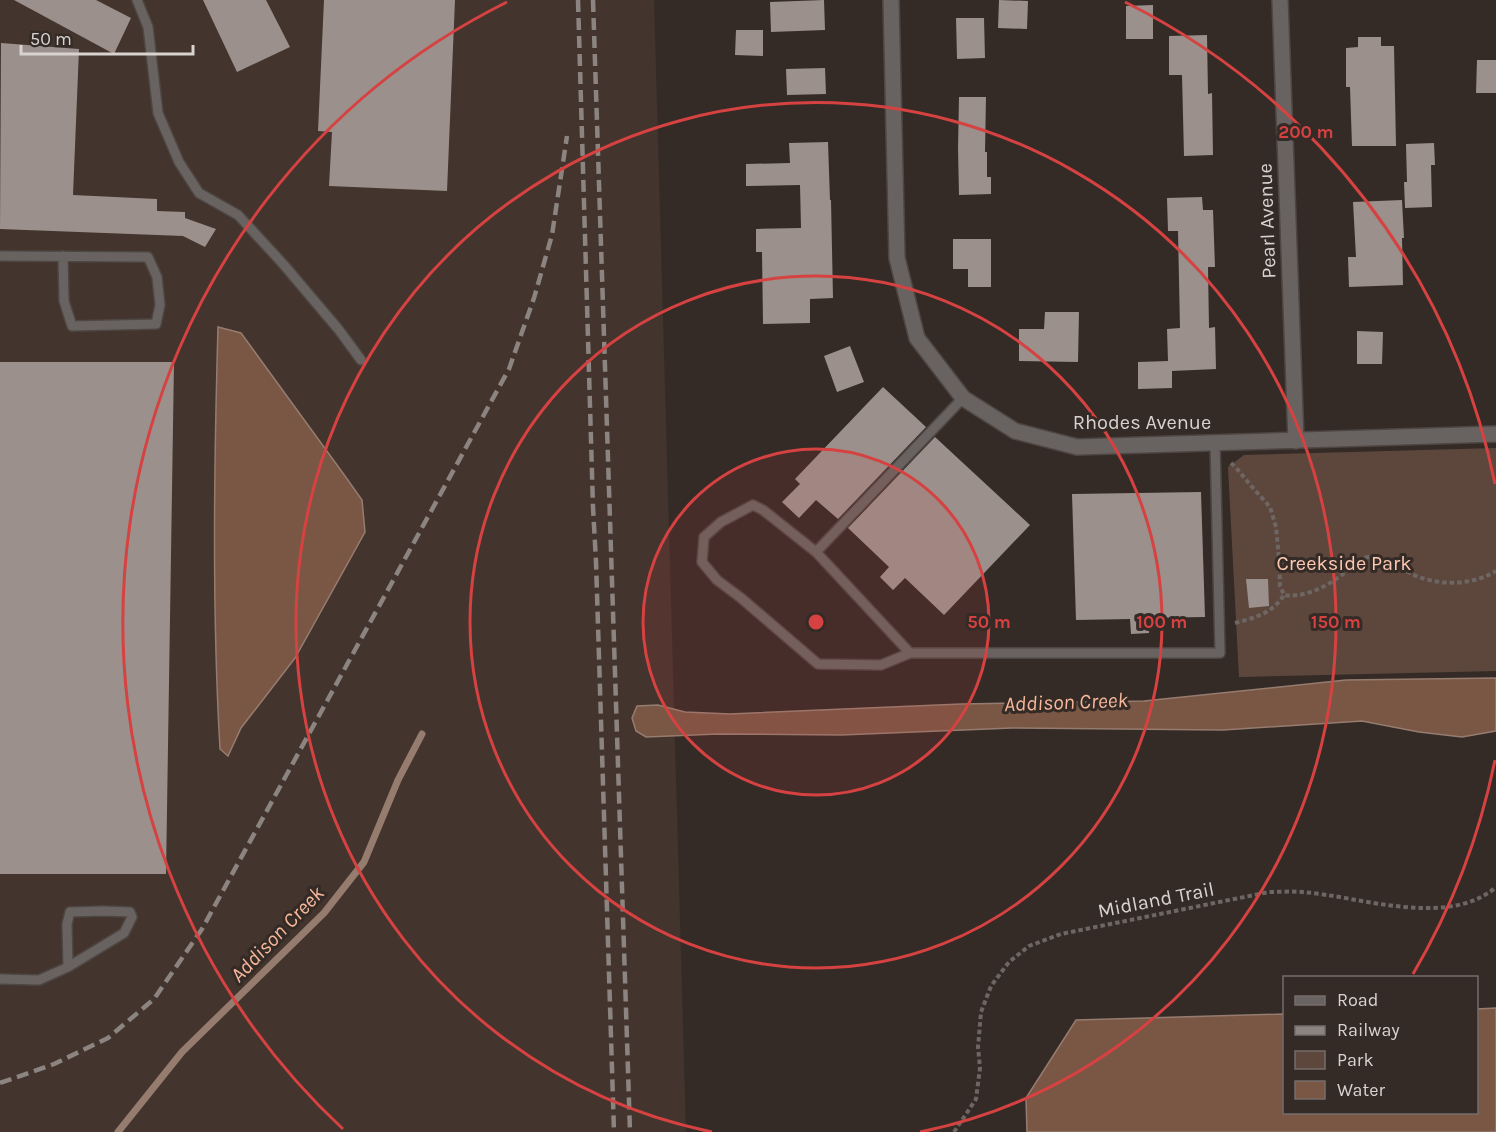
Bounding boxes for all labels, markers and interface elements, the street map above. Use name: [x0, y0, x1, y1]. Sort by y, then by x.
scale bar: [21, 18, 194, 56]
text: 50 m: [30, 28, 72, 50]
text: 200 m: [1278, 121, 1334, 143]
street label: Pearl Avenue: [1253, 163, 1281, 279]
street label: Rhodes Avenue: [1073, 411, 1211, 434]
park label: Creekside Park: [1276, 552, 1412, 575]
text: 50 m: [967, 611, 1011, 633]
text: 100 m: [1137, 611, 1187, 633]
text: 150 m: [1311, 611, 1361, 633]
centre of rings: [806, 612, 826, 632]
water label: Addison Creek: [1004, 688, 1129, 716]
street label: Midland Trail: [1096, 877, 1216, 923]
water label: Addison Creek: [225, 881, 329, 987]
legend: [1283, 976, 1478, 1114]
text: Road: [1337, 989, 1378, 1011]
text: Railway: [1337, 1019, 1400, 1041]
text: Park: [1337, 1049, 1374, 1071]
text: Water: [1337, 1079, 1385, 1101]

